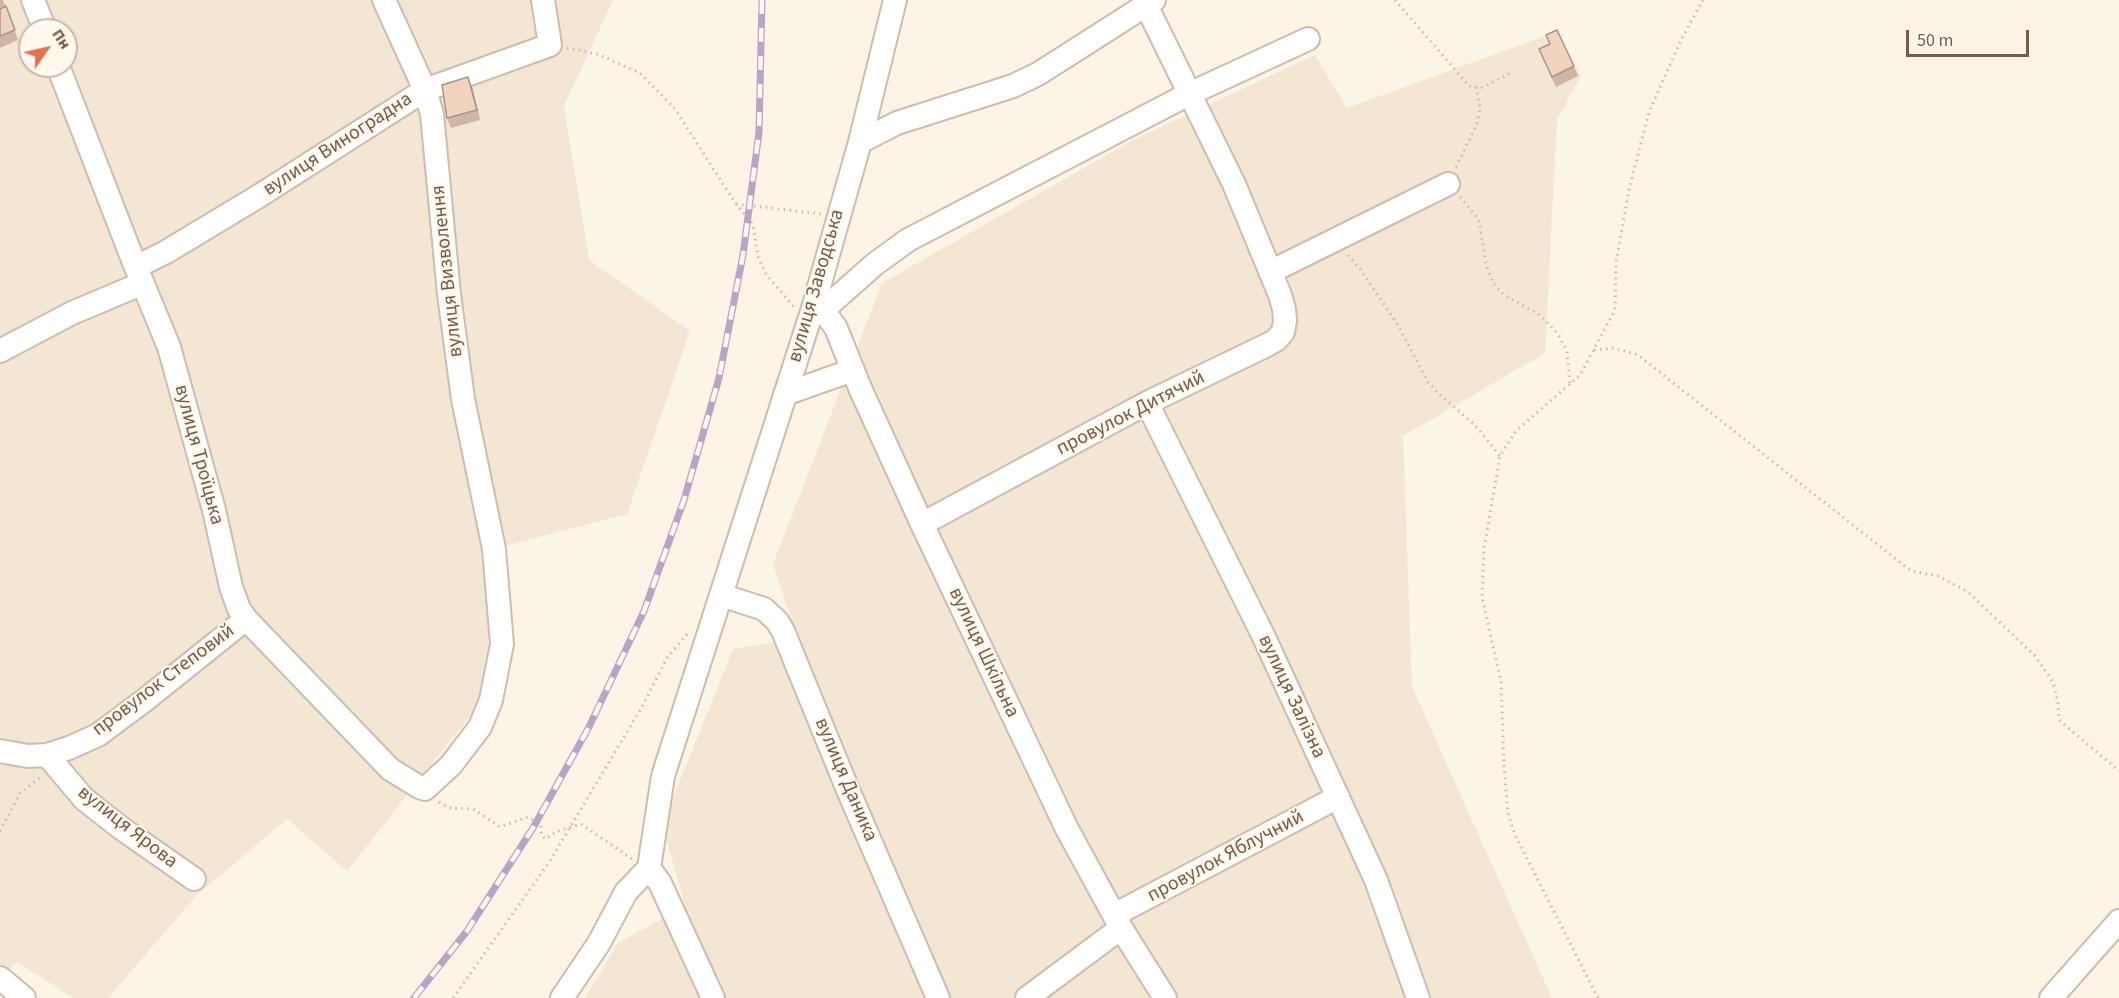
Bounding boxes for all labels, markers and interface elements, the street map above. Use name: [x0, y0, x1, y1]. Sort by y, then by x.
north arrow: [18, 18, 78, 78]
scale bar: [1909, 18, 2032, 56]
text: Пн: [47, 25, 76, 53]
text: 50 m: [1917, 28, 1953, 53]
street label: вулиця Виноградна: [259, 88, 417, 202]
street label: вулиця Визволення: [427, 184, 469, 358]
street label: вулиця Заводська: [784, 207, 850, 365]
street label: провулок Дитячий: [1053, 366, 1209, 462]
street label: вулиця Троїцька: [168, 382, 228, 528]
street label: вулиця Шкільна: [942, 584, 1024, 722]
street label: провулок Степовий: [88, 620, 240, 742]
street label: вулиця Залізна: [1252, 631, 1330, 763]
street label: вулиця Даника: [808, 715, 882, 845]
street label: вулиця Ярова: [72, 781, 182, 875]
street label: провулок Яблучний: [1144, 806, 1308, 908]

